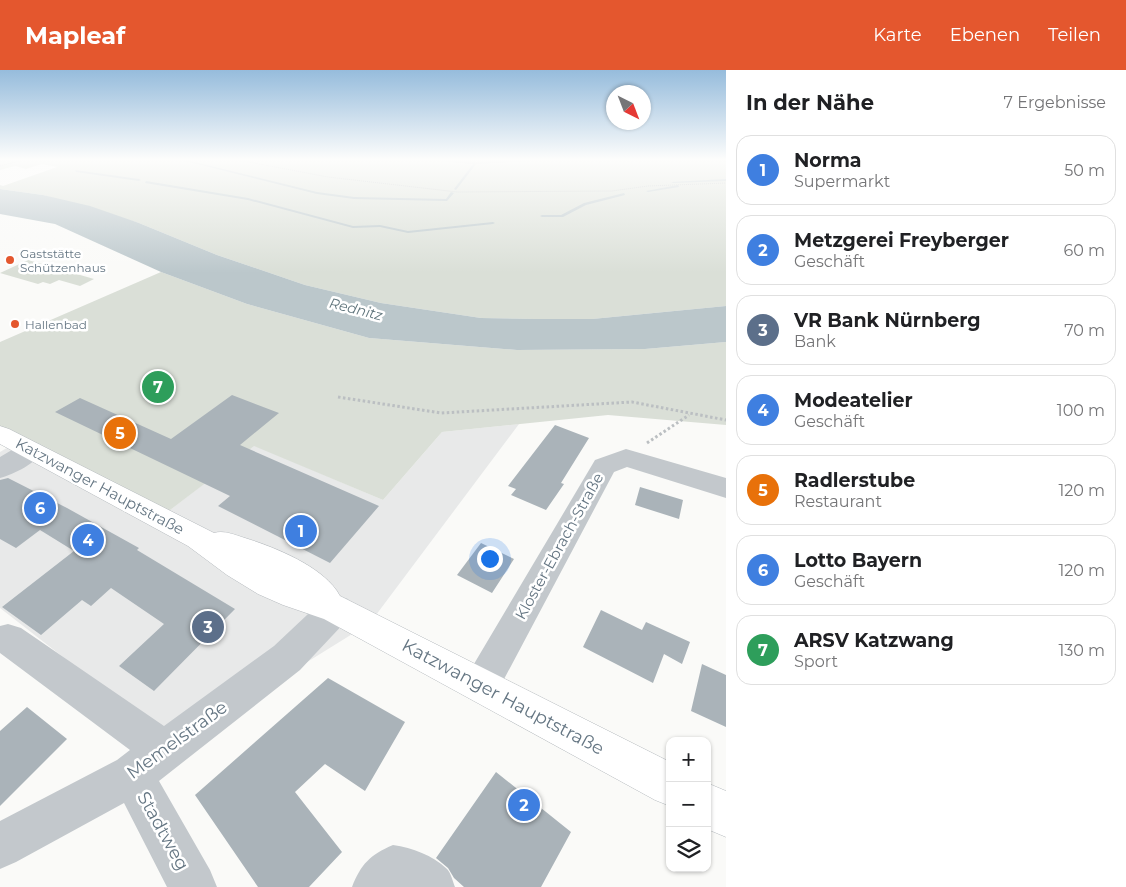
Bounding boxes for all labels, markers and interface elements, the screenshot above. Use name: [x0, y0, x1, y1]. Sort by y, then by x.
text: Mapleaf: [25, 21, 125, 50]
text: Karte: [873, 24, 922, 46]
text: Ebenen: [950, 24, 1020, 46]
text: Teilen: [1048, 24, 1101, 46]
north arrow: [606, 85, 651, 130]
text: In der Nähe: [746, 90, 874, 115]
text: 7 Ergebnisse: [1004, 93, 1106, 112]
text: Norma: [794, 149, 862, 172]
text: 1: [760, 161, 766, 180]
text: 50 m: [1064, 161, 1105, 180]
text: Supermarkt: [794, 172, 890, 191]
text: Metzgerei Freyberger: [794, 229, 1009, 252]
text: 2: [758, 241, 768, 260]
text: 60 m: [1063, 241, 1105, 260]
place label: Gaststätte Schützenhaus: [20, 246, 106, 275]
text: Geschäft: [794, 252, 865, 271]
marker: Gaststätte Schützenhaus: [4, 254, 16, 266]
water label: Rednitz: [328, 294, 385, 324]
text: VR Bank Nürnberg: [794, 309, 981, 332]
place label: Hallenbad: [25, 317, 87, 332]
marker: Hallenbad: [9, 318, 21, 330]
text: 3: [758, 321, 768, 340]
text: 70 m: [1064, 321, 1105, 340]
text: Bank: [794, 332, 836, 351]
pin: 7: [142, 368, 174, 406]
text: Modeatelier: [794, 389, 913, 412]
text: 4: [757, 401, 769, 420]
text: 100 m: [1057, 401, 1105, 420]
text: Geschäft: [794, 412, 865, 431]
pin: 5: [104, 414, 136, 452]
street label: Katzwanger Hauptstraße: [12, 433, 188, 539]
street label: Kloster-Ebrach-Straße: [511, 469, 607, 623]
text: Radlerstube: [794, 469, 915, 492]
text: 5: [758, 481, 768, 500]
text: 120 m: [1058, 481, 1105, 500]
pin: 6: [24, 489, 56, 527]
text: Restaurant: [794, 492, 882, 511]
pin: 1: [285, 512, 317, 550]
pin: 4: [72, 521, 104, 559]
your location: [477, 546, 503, 572]
text: Lotto Bayern: [794, 549, 922, 572]
text: 6: [758, 561, 768, 580]
text: 120 m: [1058, 561, 1105, 580]
text: Geschäft: [794, 572, 865, 591]
pin: 3: [192, 608, 224, 646]
text: ARSV Katzwang: [794, 629, 954, 652]
street label: Katzwanger Hauptstraße: [398, 634, 608, 760]
text: 7: [758, 641, 768, 660]
text: 130 m: [1058, 641, 1105, 660]
text: Sport: [794, 652, 838, 671]
street label: Memelstraße: [122, 696, 232, 784]
map controls: [666, 737, 711, 872]
button: +: [666, 737, 711, 782]
button: −: [666, 782, 711, 827]
pin: 2: [508, 786, 540, 824]
street label: Stadtweg: [132, 788, 194, 874]
button: layers: [666, 827, 711, 872]

